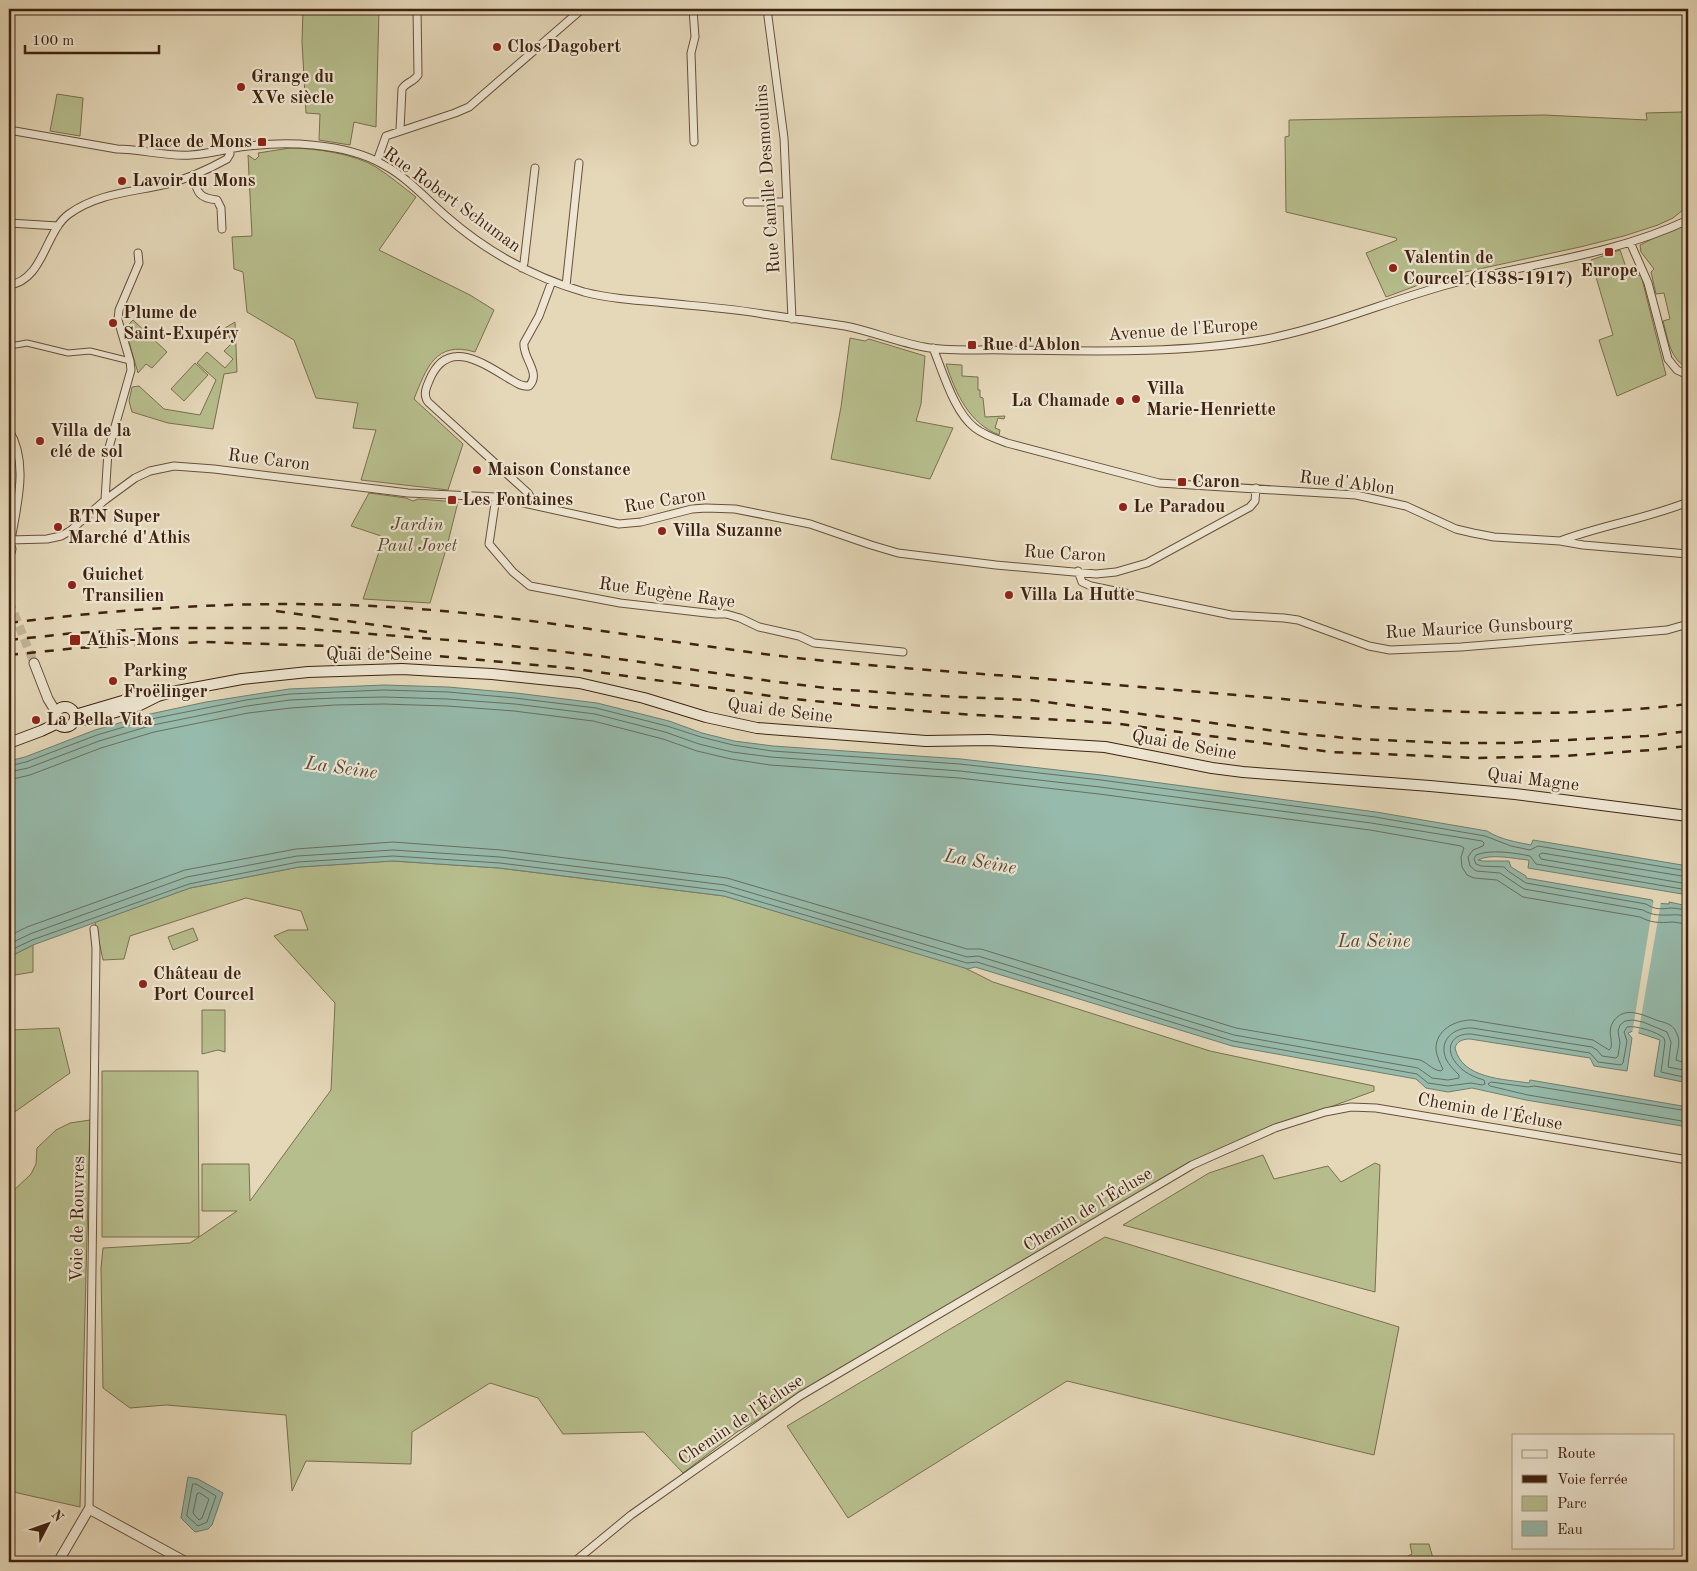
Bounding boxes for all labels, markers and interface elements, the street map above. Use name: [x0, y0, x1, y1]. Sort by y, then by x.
scale bar: [25, 22, 159, 54]
text: 100 m: [32, 34, 74, 49]
place label: Clos Dagobert: [507, 38, 621, 56]
marker: Clos Dagobert: [491, 41, 503, 53]
place label: Grange du XVe siècle: [251, 68, 334, 107]
marker: Grange du XVe siècle: [235, 81, 247, 93]
street label: Rue Camille Desmoulins: [752, 84, 784, 274]
place label: Place de Mons: [137, 133, 252, 151]
marker: Place de Mons: [256, 136, 268, 148]
street label: Rue Robert Schuman: [380, 144, 524, 256]
place label: Lavoir du Mons: [132, 172, 256, 190]
marker: Lavoir du Mons: [116, 175, 128, 187]
marker: Europe: [1603, 246, 1615, 258]
place label: Valentin de Courcel (1838-1917): [1403, 249, 1573, 288]
marker: Valentin de Courcel (1838-1917): [1387, 262, 1399, 274]
place label: Europe: [1580, 262, 1638, 280]
place label: Plume de Saint-Exupéry: [123, 304, 239, 343]
street label: Avenue de l'Europe: [1108, 316, 1258, 344]
marker: Plume de Saint-Exupéry: [107, 317, 119, 329]
place label: Rue d'Ablon: [982, 336, 1080, 354]
marker: Rue d'Ablon: [966, 339, 978, 351]
place label: Villa Marie-Henriette: [1146, 380, 1276, 419]
place label: La Chamade: [1011, 392, 1110, 410]
marker: Villa Marie-Henriette: [1130, 393, 1142, 405]
marker: La Chamade: [1114, 395, 1126, 407]
place label: Villa de la clé de sol: [50, 422, 131, 461]
marker: Villa de la clé de sol: [34, 435, 46, 447]
street label: Rue Caron: [227, 446, 311, 474]
place label: Maison Constance: [487, 461, 631, 479]
marker: Maison Constance: [471, 464, 483, 476]
street label: Rue d'Ablon: [1298, 468, 1396, 498]
place label: Caron: [1192, 473, 1240, 491]
marker: Caron: [1176, 476, 1188, 488]
street label: Rue Caron: [623, 486, 708, 516]
place label: Les Fontaines: [462, 491, 573, 509]
marker: Les Fontaines: [446, 494, 458, 506]
place label: Le Paradou: [1133, 498, 1225, 516]
marker: Le Paradou: [1117, 501, 1129, 513]
place label: RTN Super Marché d'Athis: [68, 508, 191, 547]
park label: Jardin Paul Jovet: [376, 516, 458, 555]
marker: RTN Super Marché d'Athis: [52, 521, 64, 533]
place label: Villa Suzanne: [672, 522, 782, 540]
marker: Villa Suzanne: [656, 525, 668, 537]
street label: Rue Caron: [1023, 543, 1107, 565]
place label: Guichet Transilien: [82, 566, 164, 605]
street label: Rue Eugène Raye: [598, 575, 736, 611]
marker: Guichet Transilien: [66, 579, 78, 591]
place label: Villa La Hutte: [1019, 586, 1135, 604]
marker: Villa La Hutte: [1003, 589, 1015, 601]
street label: Rue Maurice Gunsbourg: [1385, 614, 1574, 642]
place label: Athis-Mons: [86, 631, 179, 649]
marker: Athis-Mons: [68, 633, 82, 647]
street label: Quai de Seine: [326, 646, 432, 664]
place label: Parking Froëlinger: [123, 662, 208, 701]
marker: Parking Froëlinger: [107, 675, 119, 687]
street label: Quai de Seine: [726, 696, 834, 726]
place label: La Bella Vita: [46, 711, 153, 729]
marker: La Bella Vita: [30, 714, 42, 726]
street label: Quai de Seine: [1130, 727, 1238, 763]
water label: La Seine: [303, 754, 379, 784]
street label: Quai Magne: [1486, 765, 1580, 795]
water label: La Seine: [941, 847, 1018, 879]
water label: La Seine: [1337, 933, 1411, 952]
place label: Château de Port Courcel: [153, 965, 255, 1004]
marker: Château de Port Courcel: [137, 978, 149, 990]
street label: Chemin de l'Écluse: [1416, 1086, 1565, 1134]
street label: Voie de Rouvres: [68, 1155, 88, 1282]
street label: Chemin de l'Écluse: [1018, 1161, 1156, 1256]
street label: Chemin de l'Écluse: [673, 1368, 807, 1469]
legend: [1512, 1434, 1674, 1548]
text: Route: [1557, 1447, 1595, 1462]
text: Voie ferrée: [1557, 1473, 1628, 1488]
text: Parc: [1557, 1497, 1587, 1512]
north arrow: [22, 1498, 72, 1548]
text: N: [48, 1507, 66, 1525]
text: Eau: [1557, 1523, 1583, 1538]

